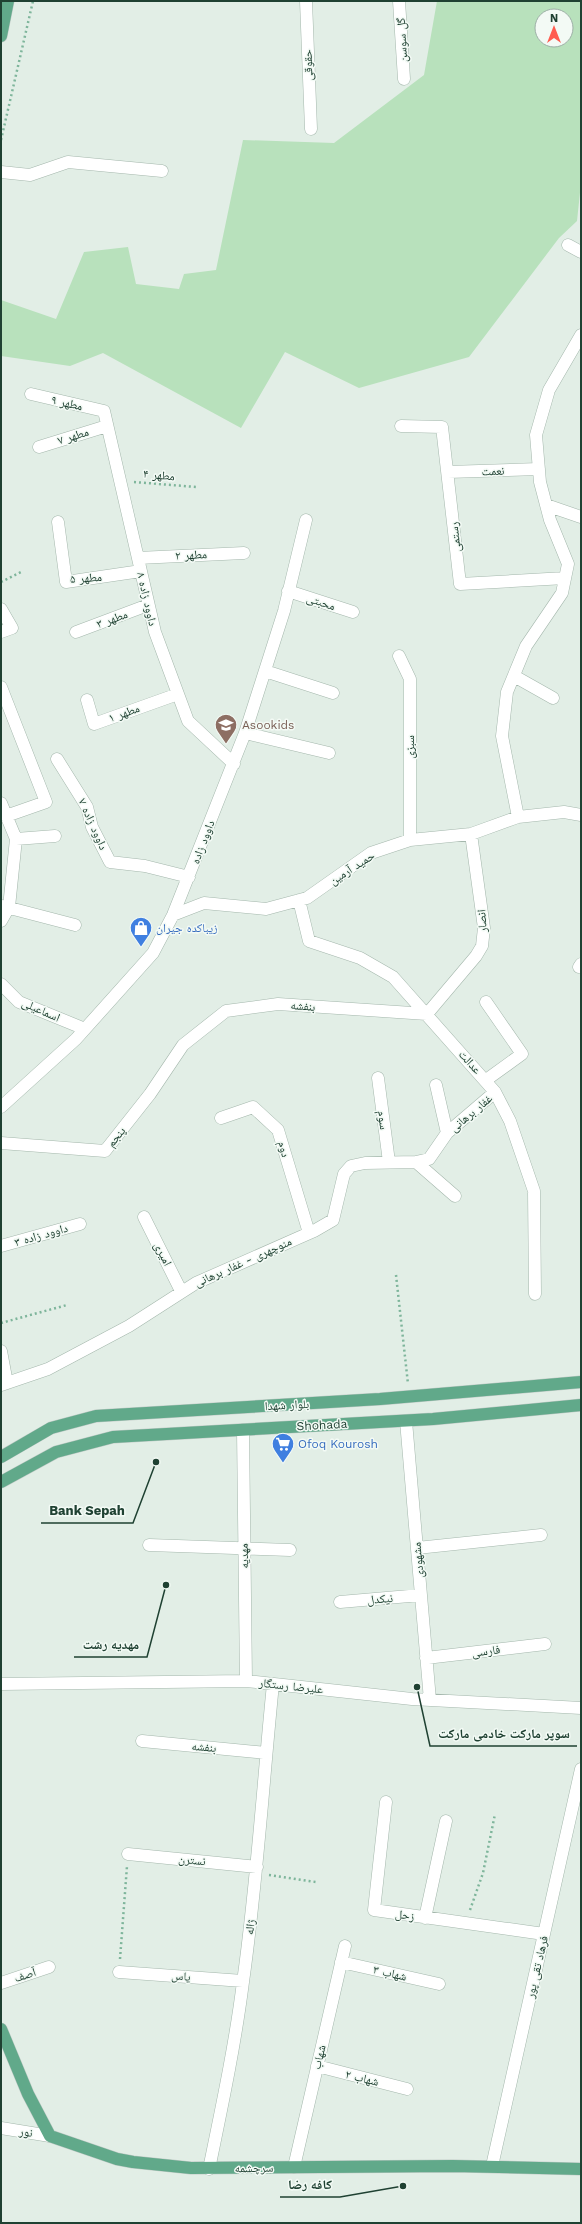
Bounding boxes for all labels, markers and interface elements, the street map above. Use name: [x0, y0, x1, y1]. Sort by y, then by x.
north arrow: [534, 8, 574, 48]
text: N: [550, 12, 558, 25]
street label: گل سوسن: [394, 17, 410, 63]
street label: حقوقی: [300, 49, 316, 81]
street label: مطهر ۹: [50, 393, 84, 413]
street label: مطهر ۷: [56, 425, 90, 447]
street label: نعمت: [481, 464, 505, 478]
street label: مطهر ۴: [142, 467, 176, 483]
street label: رستمی: [446, 521, 464, 553]
street label: مطهر ۲: [175, 547, 207, 563]
street label: مطهر ۵: [70, 570, 102, 586]
street label: داوود زاده ۸: [134, 571, 160, 627]
street label: محبتی: [305, 591, 337, 614]
street label: مطهر ۳: [95, 607, 129, 631]
street label: مطهر ۱: [107, 701, 141, 725]
school or university icon: Asookids: [213, 712, 239, 745]
place label: Asookids: [242, 718, 294, 732]
street label: سبزی: [403, 735, 417, 759]
street label: داوود زاده ۷: [75, 796, 111, 852]
street label: داوود زاده: [188, 818, 218, 866]
street label: حمید آرمین: [327, 848, 378, 888]
street label: انصار: [474, 909, 490, 934]
shop icon: زیباکده جیران: [128, 915, 154, 948]
place label: زیباکده جیران: [156, 921, 218, 935]
street label: اسماعیلی: [20, 995, 62, 1025]
street label: بنفشه: [290, 998, 316, 1014]
street label: عدالت: [456, 1047, 484, 1077]
street label: غفار برهانی: [447, 1091, 495, 1135]
street label: سوم: [374, 1109, 391, 1131]
street label: پنجم: [104, 1124, 129, 1151]
street label: دوم: [274, 1139, 293, 1159]
street label: داوود زاده ۳: [13, 1221, 69, 1249]
street label: منوچهری - غفار برهانی: [192, 1234, 294, 1290]
street label: امیری: [151, 1240, 175, 1268]
street label: بلوار شهدا: [264, 1397, 310, 1414]
street label: Shohada: [296, 1417, 348, 1433]
supermarket icon: Ofoq Kourosh: [270, 1431, 296, 1464]
place label: Ofoq Kourosh: [298, 1437, 378, 1451]
callout: Bank Sepah: [41, 1498, 133, 1523]
text: Bank Sepah: [49, 1503, 125, 1518]
street label: مشهودی: [409, 1541, 427, 1579]
street label: مهدیه: [237, 1543, 251, 1569]
street label: نیکدل: [366, 1591, 394, 1607]
callout: مهدیه رشت: [74, 1632, 147, 1657]
text: مهدیه رشت: [83, 1637, 139, 1652]
street label: فارسی: [471, 1642, 501, 1660]
street label: علیرضا رستگار: [257, 1676, 324, 1697]
callout: سوپر مارکت خادمی مارکت: [430, 1721, 577, 1746]
text: سوپر مارکت خادمی مارکت: [438, 1726, 570, 1742]
street label: بنفشه: [191, 1739, 217, 1755]
street label: نسترن: [178, 1852, 206, 1868]
street label: زحل: [394, 1907, 416, 1923]
street label: ژاله: [242, 1918, 258, 1936]
street label: فرهاد تقی پور: [523, 1934, 551, 2001]
street label: شهاب ۳: [372, 1962, 408, 1984]
street label: آصف: [12, 1965, 39, 1985]
street label: یاس: [171, 1968, 191, 1984]
street label: شهاب: [309, 2043, 329, 2071]
street label: شهاب ۲: [344, 2067, 380, 2089]
street label: نور: [17, 2124, 34, 2140]
street label: سرچشمه: [235, 2161, 274, 2175]
callout: کافه رضا: [280, 2172, 340, 2197]
text: کافه رضا: [288, 2177, 332, 2192]

